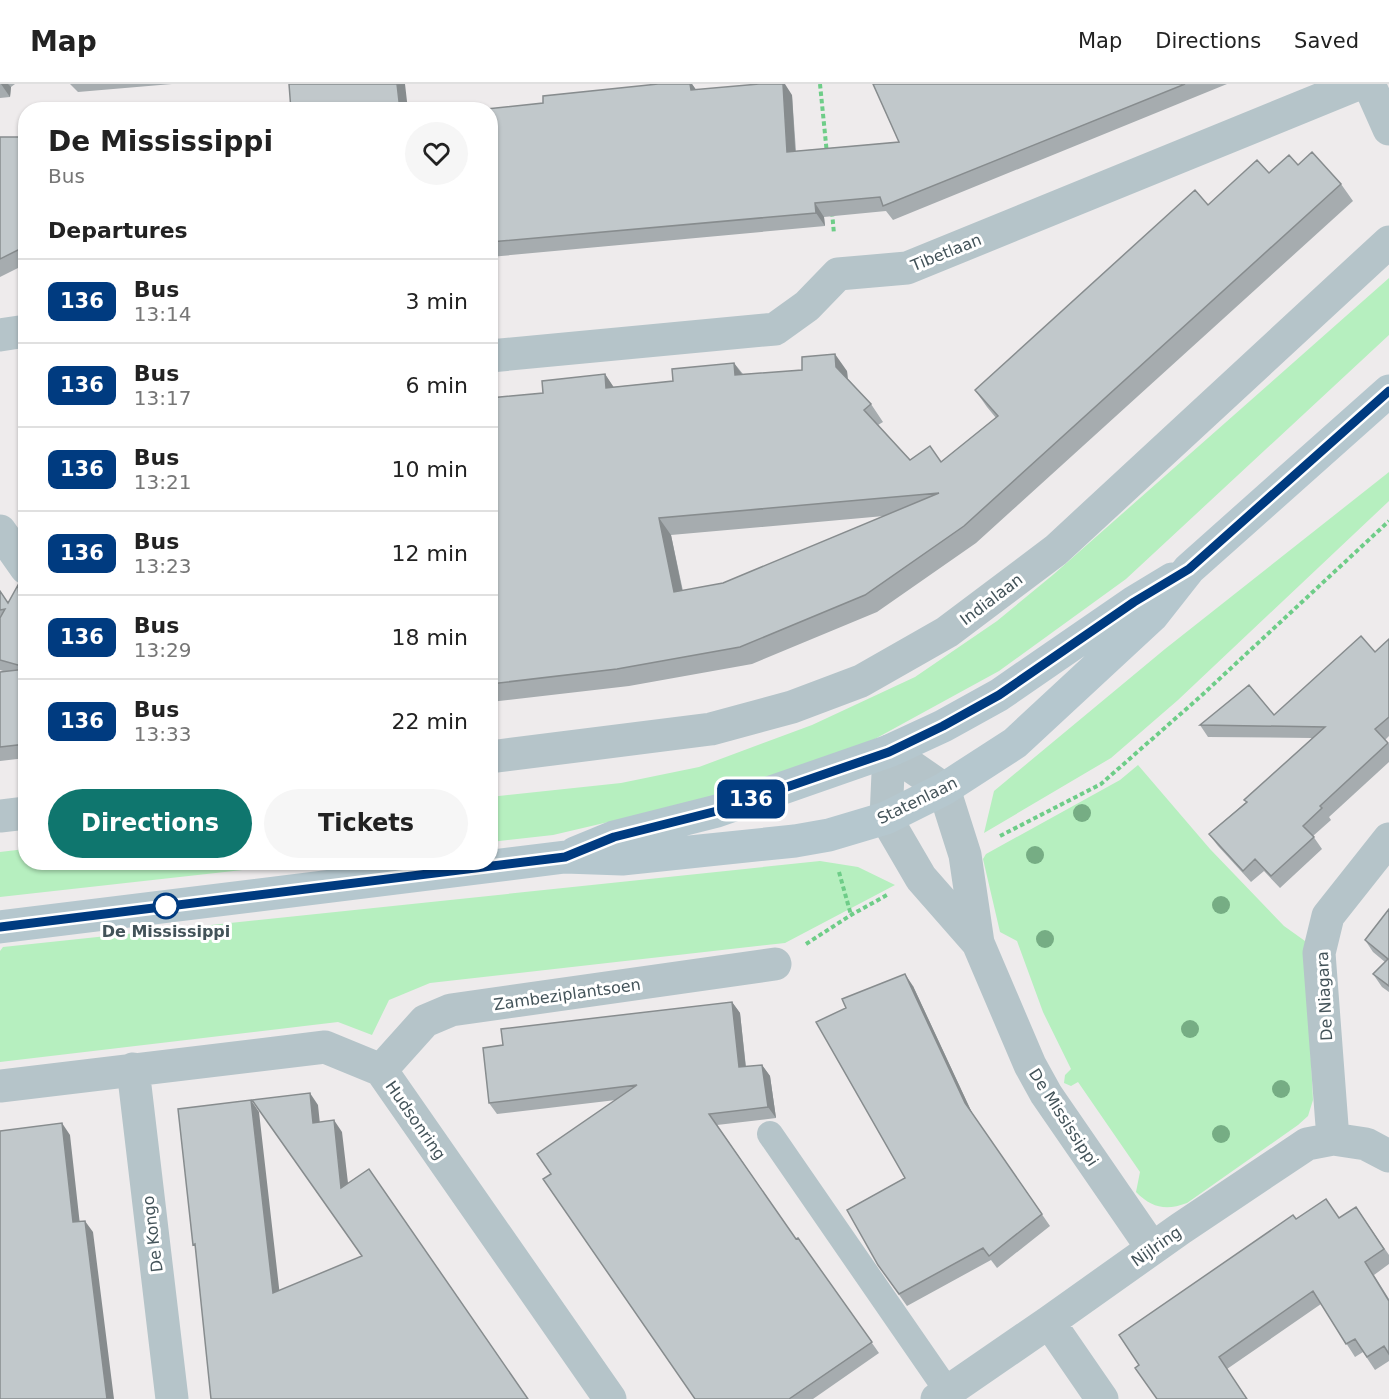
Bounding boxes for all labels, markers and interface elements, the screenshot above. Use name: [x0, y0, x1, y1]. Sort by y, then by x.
text: Map: [30, 25, 97, 58]
text: Map: [1078, 29, 1122, 53]
text: Directions: [1155, 29, 1261, 53]
text: Saved: [1294, 29, 1359, 53]
button: heart: [405, 122, 468, 185]
text: De Mississippi: [48, 125, 273, 158]
text: Bus: [48, 164, 85, 188]
text: Departures: [48, 218, 188, 243]
street label: Tibetlaan: [907, 230, 984, 276]
text: Bus: [134, 277, 179, 302]
text: 136: [60, 289, 104, 313]
text: 3 min: [406, 289, 468, 314]
text: 13:14: [134, 302, 191, 326]
text: Bus: [134, 361, 179, 386]
text: 136: [60, 373, 104, 397]
text: 6 min: [406, 373, 468, 398]
text: 13:17: [134, 386, 191, 410]
text: Bus: [134, 445, 179, 470]
text: 136: [60, 457, 104, 481]
text: 10 min: [392, 457, 468, 482]
text: 13:21: [134, 470, 191, 494]
text: Bus: [134, 529, 179, 554]
text: 136: [60, 541, 104, 565]
text: 12 min: [392, 541, 468, 566]
text: 13:23: [134, 554, 191, 578]
street label: Indialaan: [956, 570, 1026, 629]
text: Bus: [134, 613, 179, 638]
text: 136: [60, 625, 104, 649]
text: 18 min: [392, 625, 468, 650]
text: 13:29: [134, 638, 191, 662]
text: Bus: [134, 697, 179, 722]
text: 136: [60, 709, 104, 733]
text: 22 min: [392, 709, 468, 734]
text: 13:33: [134, 722, 191, 746]
street label: Statenlaan: [874, 773, 960, 828]
line badge: 136: [716, 780, 786, 818]
text: 136: [729, 787, 773, 811]
button: Directions: [48, 789, 252, 858]
button: Tickets: [264, 789, 468, 858]
marker: De Mississippi: [153, 893, 179, 919]
place label: De Mississippi: [102, 922, 230, 941]
street label: De Niagara: [1313, 951, 1336, 1041]
street label: Zambeziplantsoen: [492, 975, 642, 1014]
street label: De Mississippi: [1025, 1065, 1102, 1170]
street label: Hudsonring: [381, 1077, 450, 1163]
street label: De Kongo: [138, 1195, 167, 1273]
street label: Nijlring: [1128, 1222, 1185, 1270]

